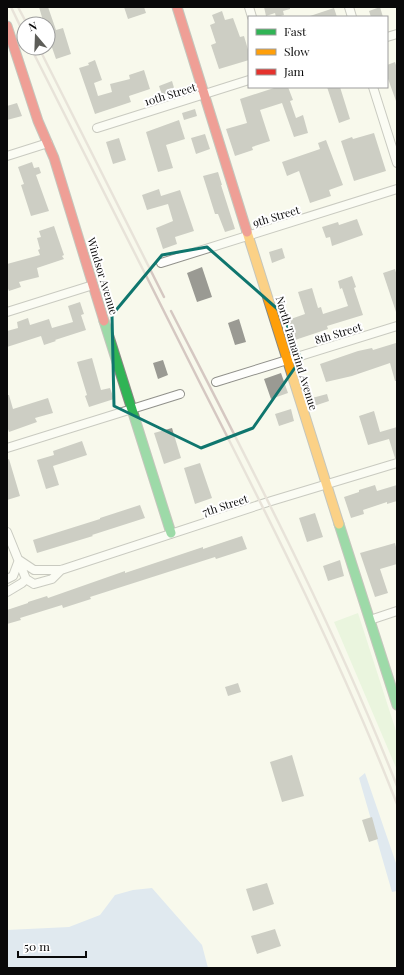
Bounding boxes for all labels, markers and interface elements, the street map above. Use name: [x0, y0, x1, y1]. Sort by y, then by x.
north arrow: [16, 16, 56, 56]
legend: [248, 16, 388, 88]
text: N: [26, 18, 39, 34]
text: Fast: [284, 23, 307, 39]
text: Slow: [284, 43, 310, 59]
text: Jam: [283, 63, 305, 79]
street label: 10th Street: [142, 79, 198, 109]
street label: 9th Street: [251, 202, 301, 230]
street label: Windsor Avenue: [84, 235, 122, 317]
street label: North Tamarind Avenue: [273, 294, 322, 412]
street label: 8th Street: [313, 319, 363, 347]
street label: 7th Street: [200, 491, 250, 519]
scale bar: [18, 933, 86, 959]
text: 50 m: [24, 938, 50, 954]

